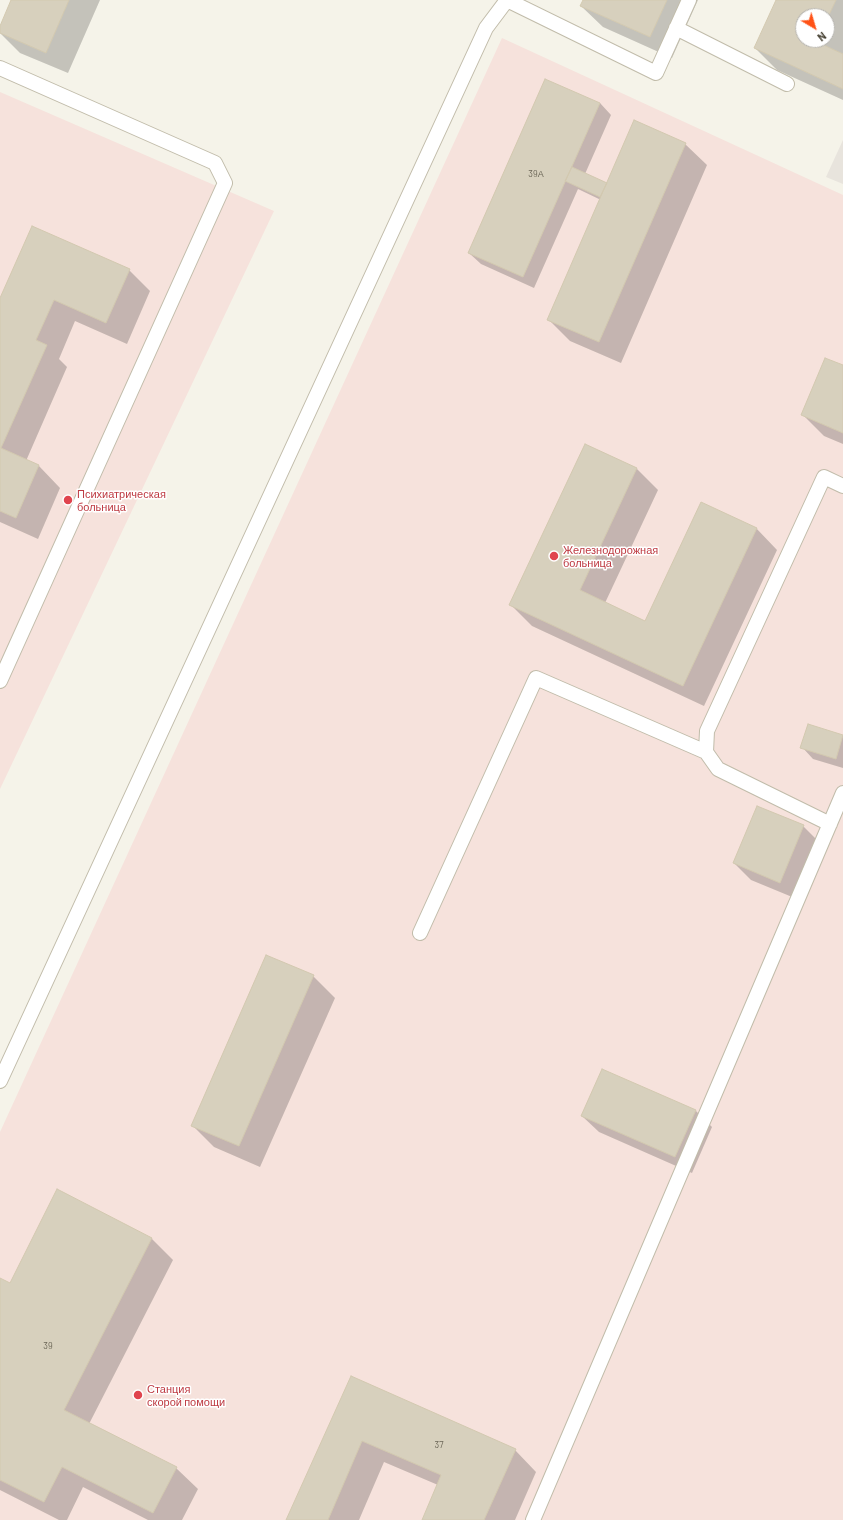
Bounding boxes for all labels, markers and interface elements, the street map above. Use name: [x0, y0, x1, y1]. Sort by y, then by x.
north arrow: [795, 8, 835, 48]
text: N: [815, 30, 829, 44]
house number: 39А: [528, 169, 544, 179]
place label: Психиатрическая больница: [77, 487, 166, 513]
marker: Психиатрическая больница: [62, 494, 74, 506]
place label: Железнодорожная больница: [563, 543, 658, 569]
marker: Железнодорожная больница: [548, 550, 560, 562]
house number: 39: [43, 1341, 53, 1351]
place label: Станция скорой помощи: [147, 1382, 225, 1408]
marker: Станция скорой помощи: [132, 1389, 144, 1401]
house number: 37: [435, 1440, 443, 1450]

